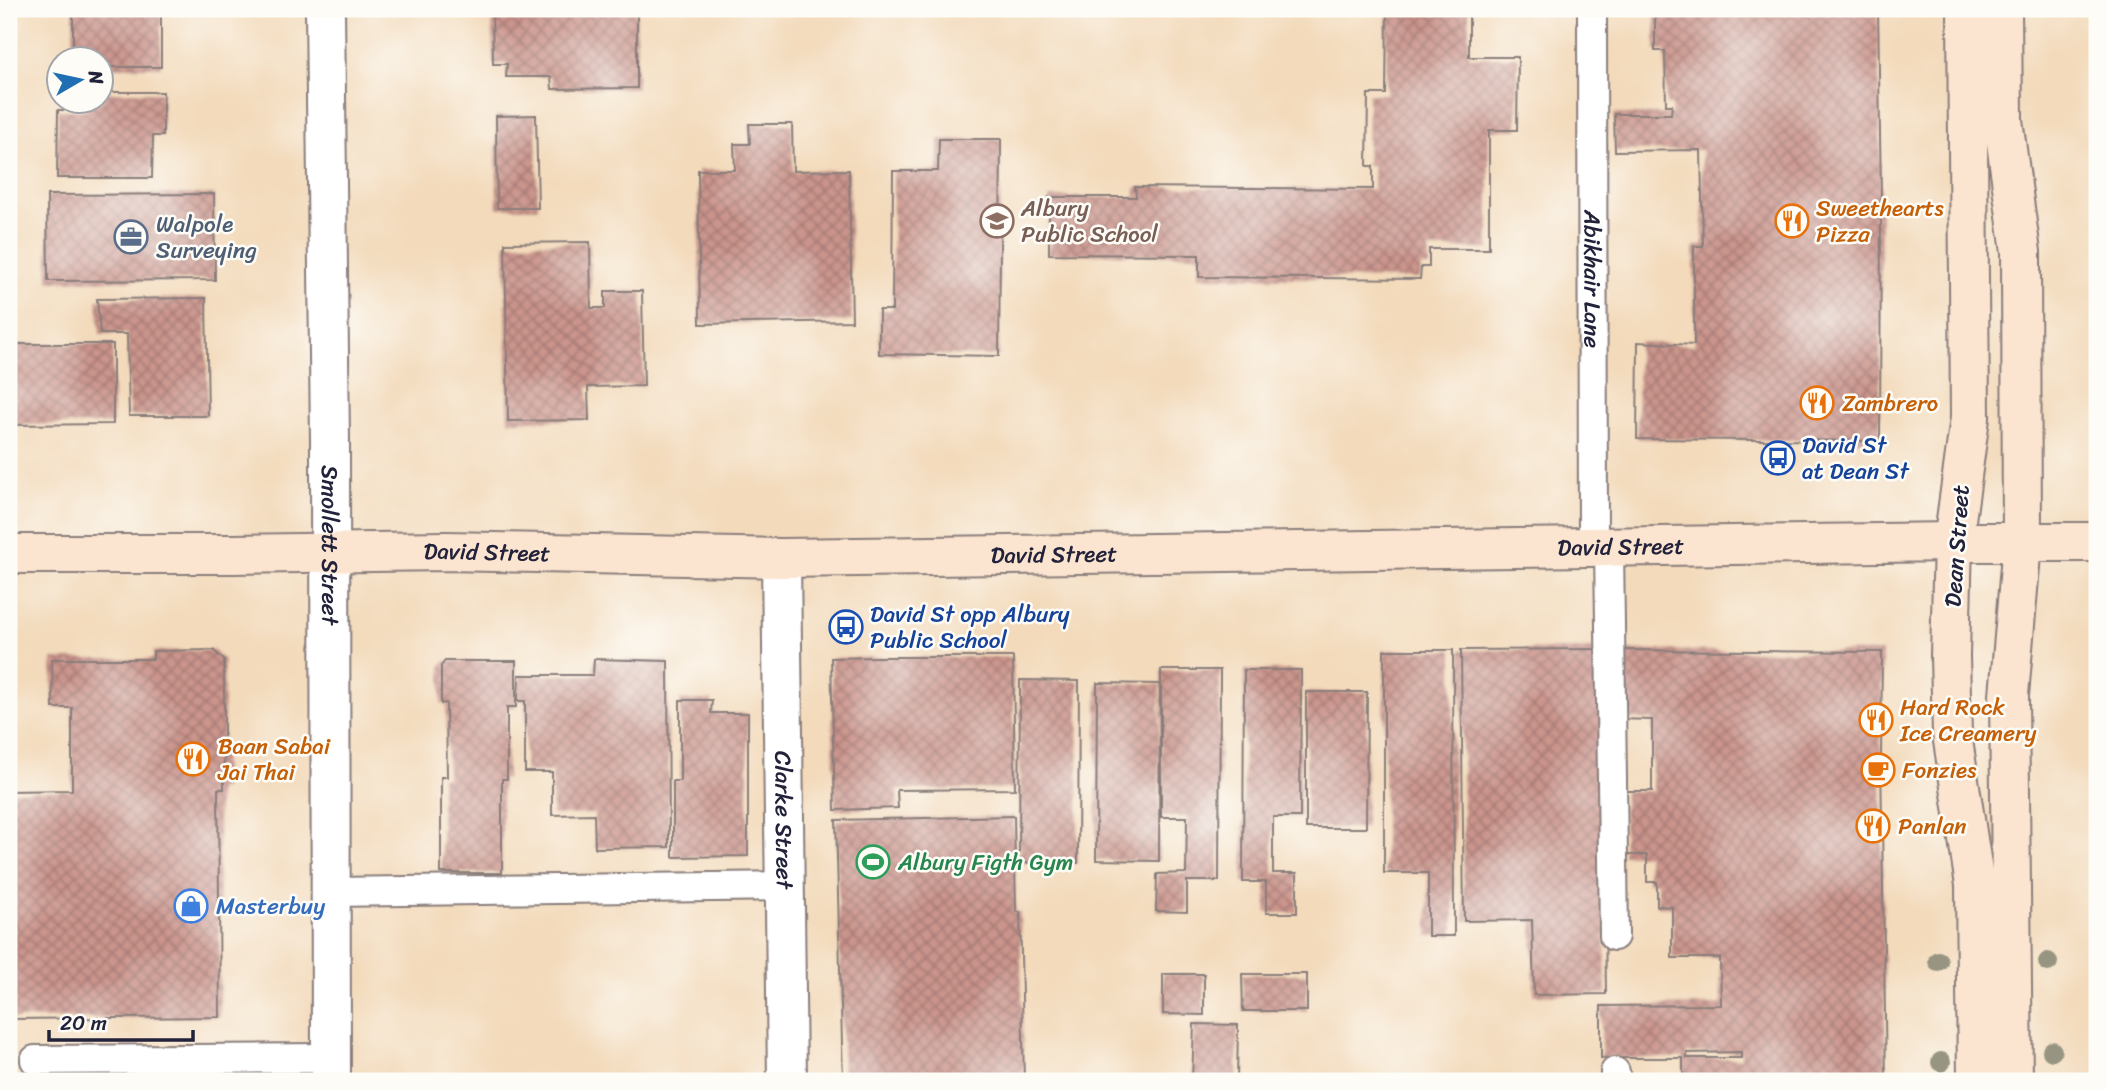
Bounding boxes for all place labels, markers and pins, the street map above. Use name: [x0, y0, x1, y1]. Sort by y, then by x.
place label: Albury Public School: [1020, 188, 1158, 255]
place label: Sweethearts Pizza: [1816, 188, 1944, 255]
school or university icon: Albury Public School: [978, 202, 1016, 240]
restaurant icon: Sweethearts Pizza: [1773, 202, 1811, 240]
place label: Walpole Surveying: [156, 204, 257, 271]
office icon: Walpole Surveying: [112, 218, 150, 256]
place label: Zambrero: [1842, 383, 1938, 424]
restaurant icon: Zambrero: [1798, 384, 1836, 422]
place label: David St at Dean St: [1802, 425, 1911, 492]
bus stop icon: David St at Dean St: [1759, 439, 1797, 477]
place label: David St opp Albury Public School: [870, 594, 1070, 661]
bus stop icon: David St opp Albury Public School: [827, 608, 865, 646]
place label: Hard Rock Ice Creamery: [1899, 687, 2036, 754]
restaurant icon: Hard Rock Ice Creamery: [1857, 701, 1895, 739]
place label: Baan Sabai Jai Thai: [217, 726, 331, 793]
restaurant icon: Baan Sabai Jai Thai: [174, 740, 212, 778]
place label: Fonzies: [1902, 750, 1977, 791]
cafe icon: Fonzies: [1859, 751, 1897, 789]
place label: Panlan: [1898, 806, 1967, 847]
restaurant icon: Panlan: [1854, 807, 1892, 845]
place label: Albury Figth Gym: [897, 842, 1073, 883]
sports icon: Albury Figth Gym: [854, 843, 892, 881]
place label: Masterbuy: [216, 886, 325, 927]
shop icon: Masterbuy: [172, 887, 210, 925]

